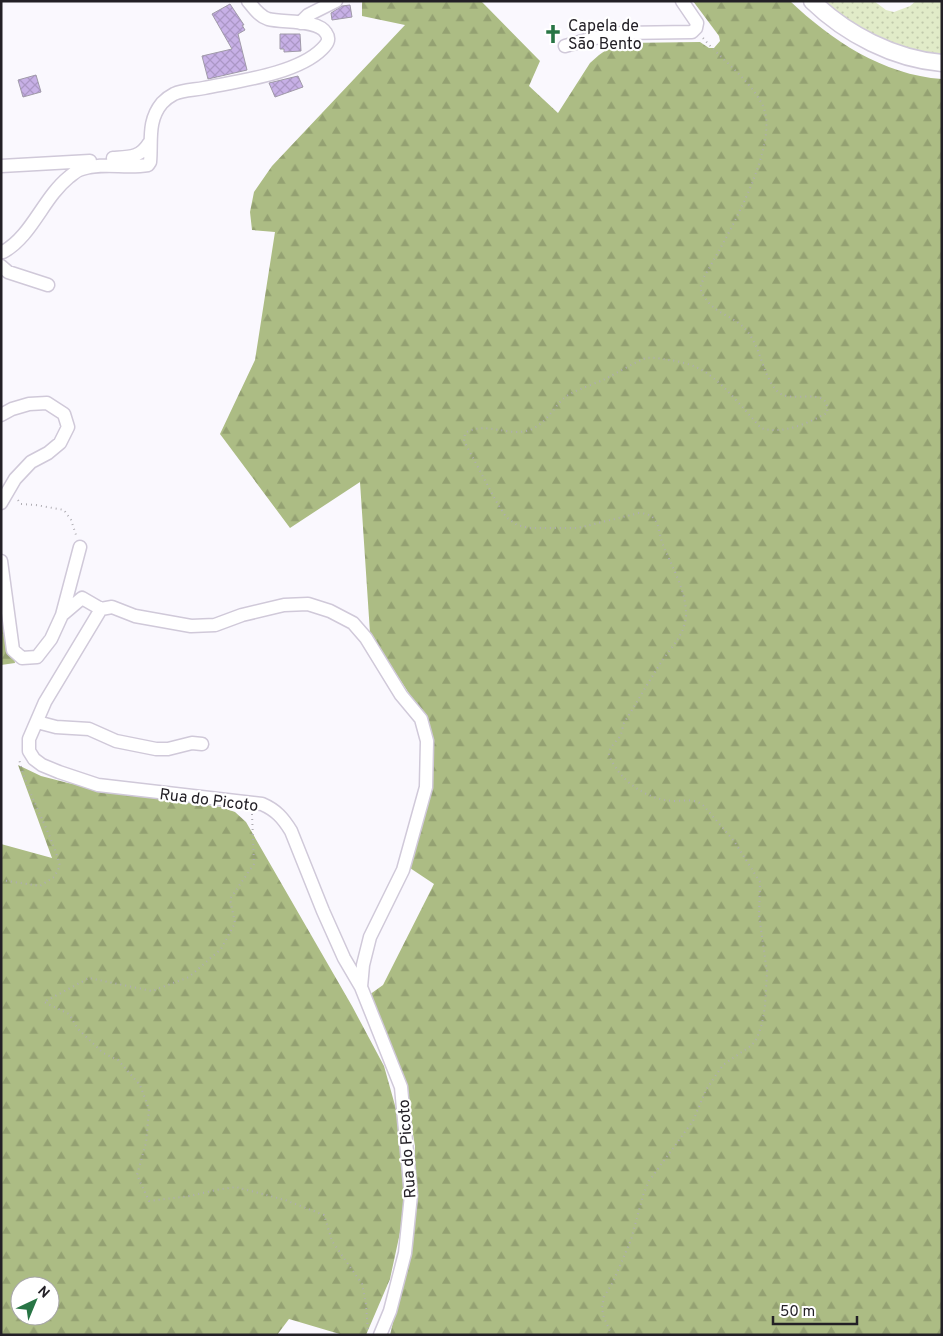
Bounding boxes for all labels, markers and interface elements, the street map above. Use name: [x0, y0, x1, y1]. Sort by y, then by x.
place label: Capela de São Bento: [568, 17, 642, 55]
church icon: Capela de São Bento: [542, 23, 564, 45]
street label: Rua do Picoto: [158, 785, 259, 817]
street label: Rua do Picoto: [395, 1099, 421, 1199]
north arrow: [10, 1276, 60, 1326]
text: N: [33, 1283, 53, 1302]
scale bar: [773, 1294, 857, 1326]
text: 50 m: [780, 1303, 815, 1322]

